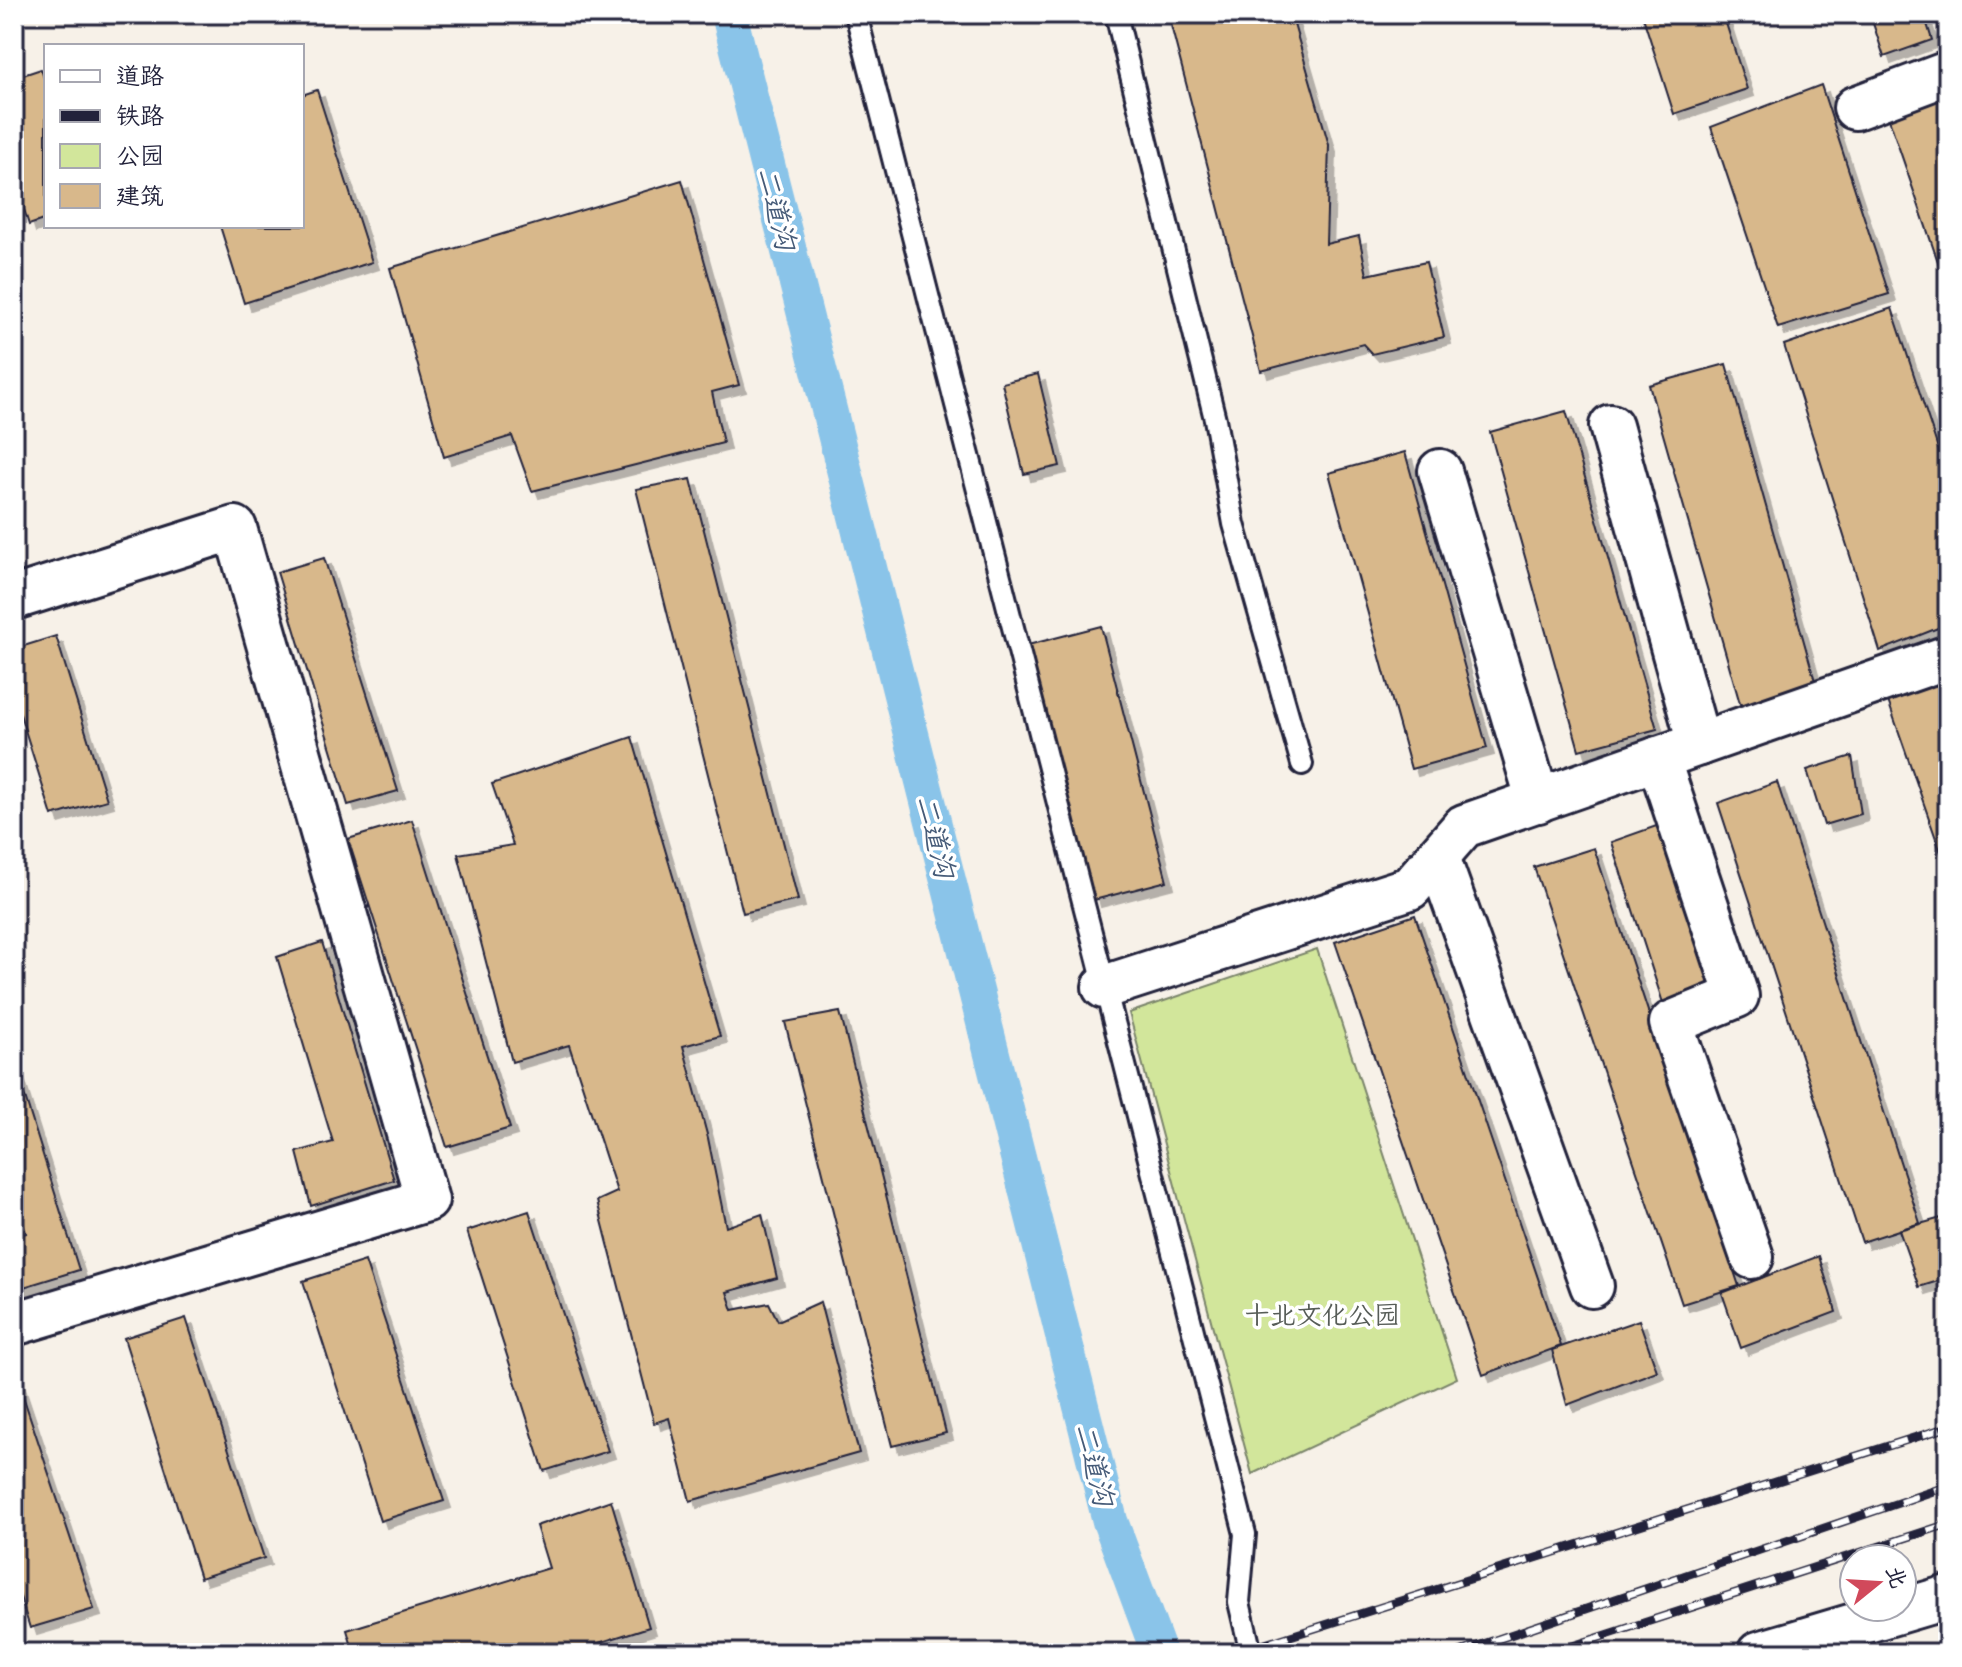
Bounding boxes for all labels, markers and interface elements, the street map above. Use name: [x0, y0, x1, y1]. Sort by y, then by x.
legend: [44, 44, 304, 228]
text: 道路: [116, 59, 164, 90]
text: 铁路: [116, 99, 164, 130]
text: 公园: [116, 139, 164, 170]
water label: 二道沟: [750, 163, 806, 255]
text: 建筑: [116, 179, 164, 210]
water label: 二道沟: [909, 791, 965, 883]
park label: 十北文化公园: [1244, 1297, 1400, 1331]
water label: 二道沟: [1068, 1419, 1124, 1511]
north arrow: [1838, 1543, 1918, 1623]
text: 北: [1880, 1562, 1915, 1592]

